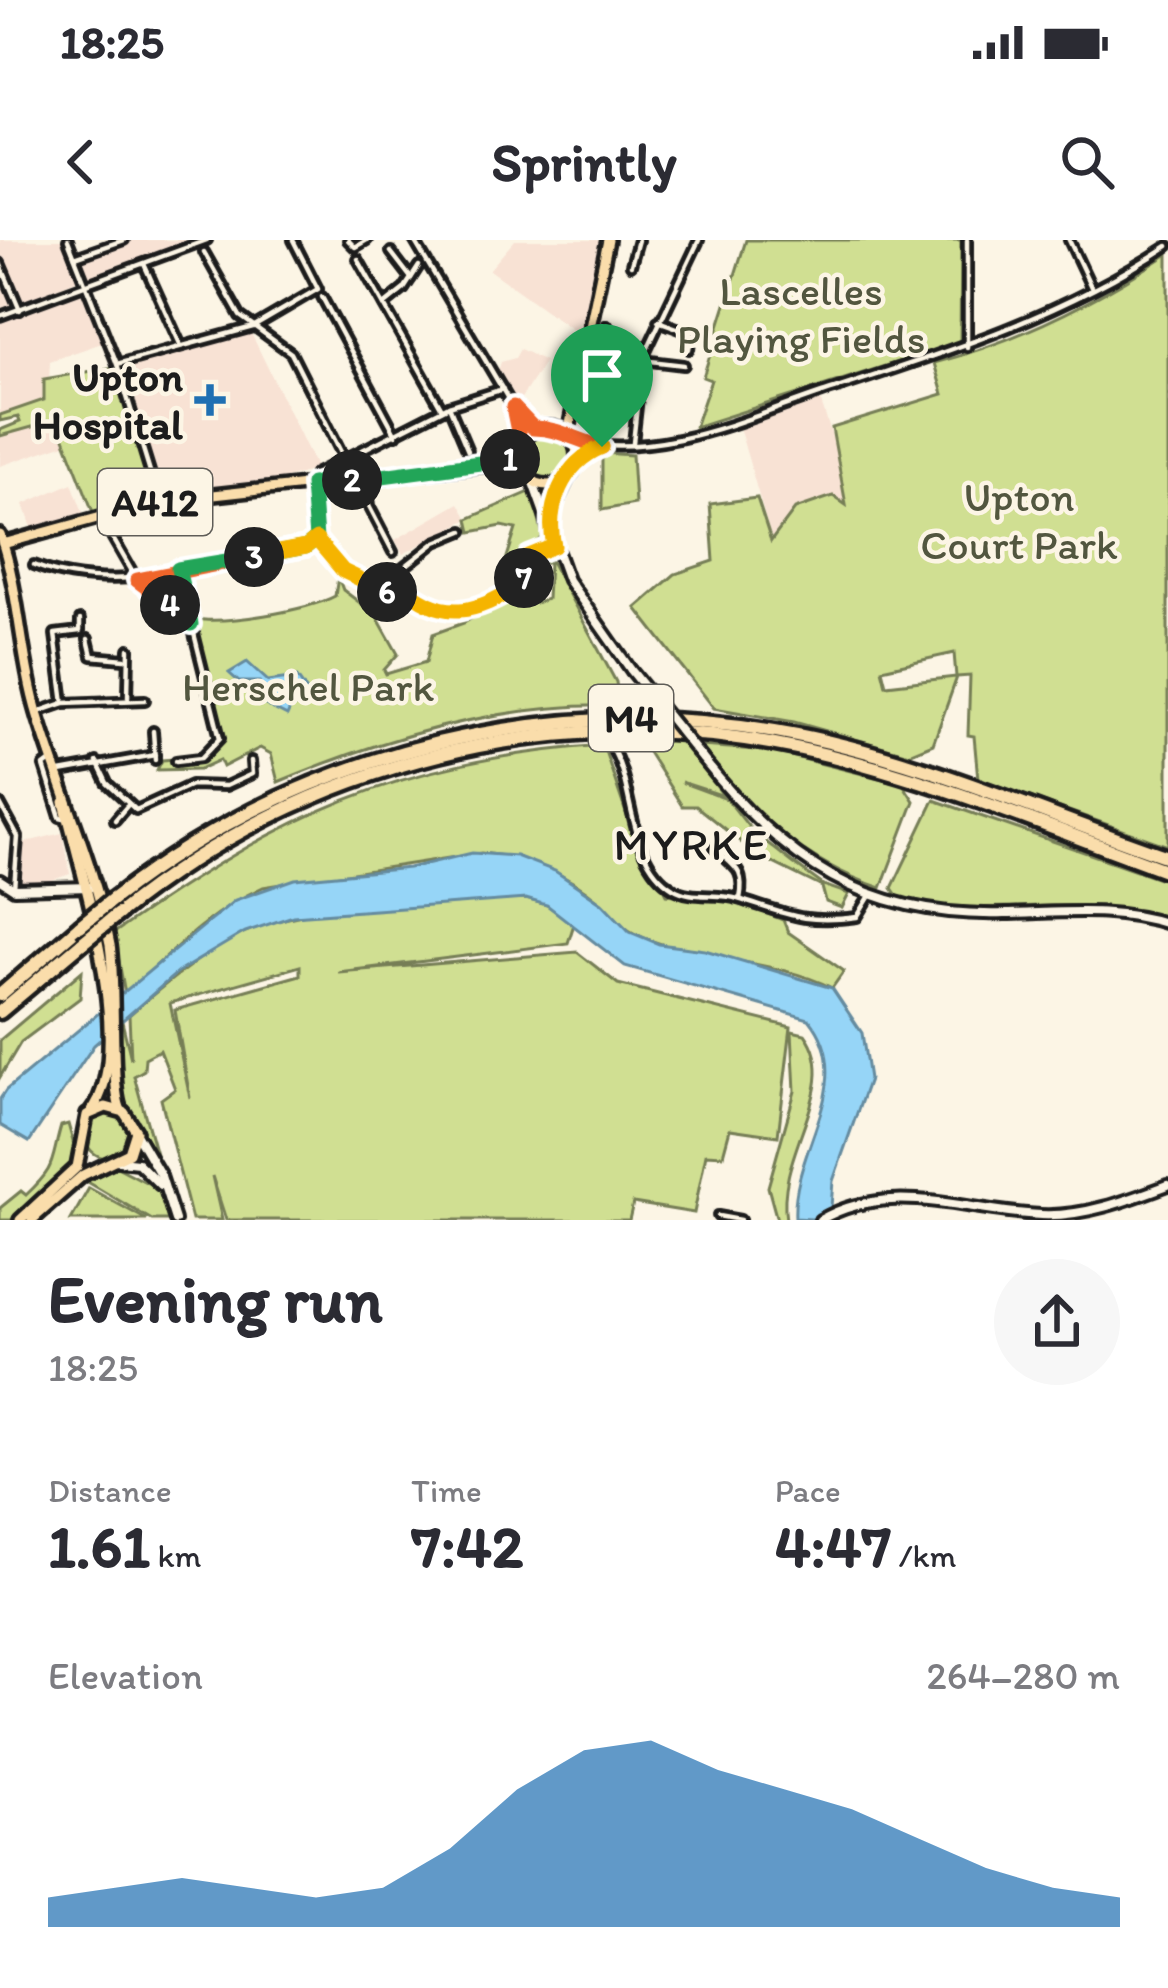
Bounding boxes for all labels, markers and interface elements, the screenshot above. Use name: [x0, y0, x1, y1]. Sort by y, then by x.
text: 18:25: [60, 15, 164, 69]
icon: back: [48, 129, 114, 195]
icon: search: [1054, 129, 1120, 195]
text: Sprintly: [492, 130, 676, 195]
park label: Lascelles Playing Fields: [677, 265, 925, 364]
pin: [551, 324, 653, 447]
icon: arrive: [569, 342, 635, 408]
place label: Upton Hospital: [33, 351, 183, 450]
marker: Upton Hospital: [194, 384, 226, 416]
pin: 1: [480, 429, 540, 489]
text: 1: [502, 439, 518, 478]
pin: 2: [322, 450, 382, 510]
text: 2: [343, 460, 361, 499]
road number: A412: [98, 469, 212, 535]
park label: Upton Court Park: [920, 471, 1118, 570]
pin: 3: [224, 527, 284, 587]
text: 3: [245, 537, 263, 576]
pin: 7: [494, 548, 554, 608]
text: 7: [516, 558, 532, 597]
pin: 6: [357, 562, 417, 622]
text: 6: [378, 572, 396, 611]
pin: 4: [140, 575, 200, 635]
text: 4: [160, 585, 180, 624]
park label: Herschel Park: [182, 661, 434, 712]
road number: M4: [589, 685, 673, 751]
district label: MYRKE: [614, 817, 770, 871]
text: Evening run: [48, 1259, 383, 1339]
button: share: [994, 1259, 1120, 1385]
text: 18:25: [48, 1344, 138, 1391]
text: Distance: [48, 1471, 172, 1510]
text: Time: [411, 1471, 482, 1510]
text: Pace: [775, 1471, 841, 1510]
text: 1.61: [48, 1510, 150, 1582]
text: 7:42: [411, 1510, 523, 1582]
text: 4:47: [775, 1510, 891, 1582]
text: km: [150, 1536, 201, 1575]
text: /km: [891, 1536, 956, 1575]
text: Elevation: [48, 1652, 203, 1699]
text: 264–280 m: [926, 1652, 1120, 1699]

